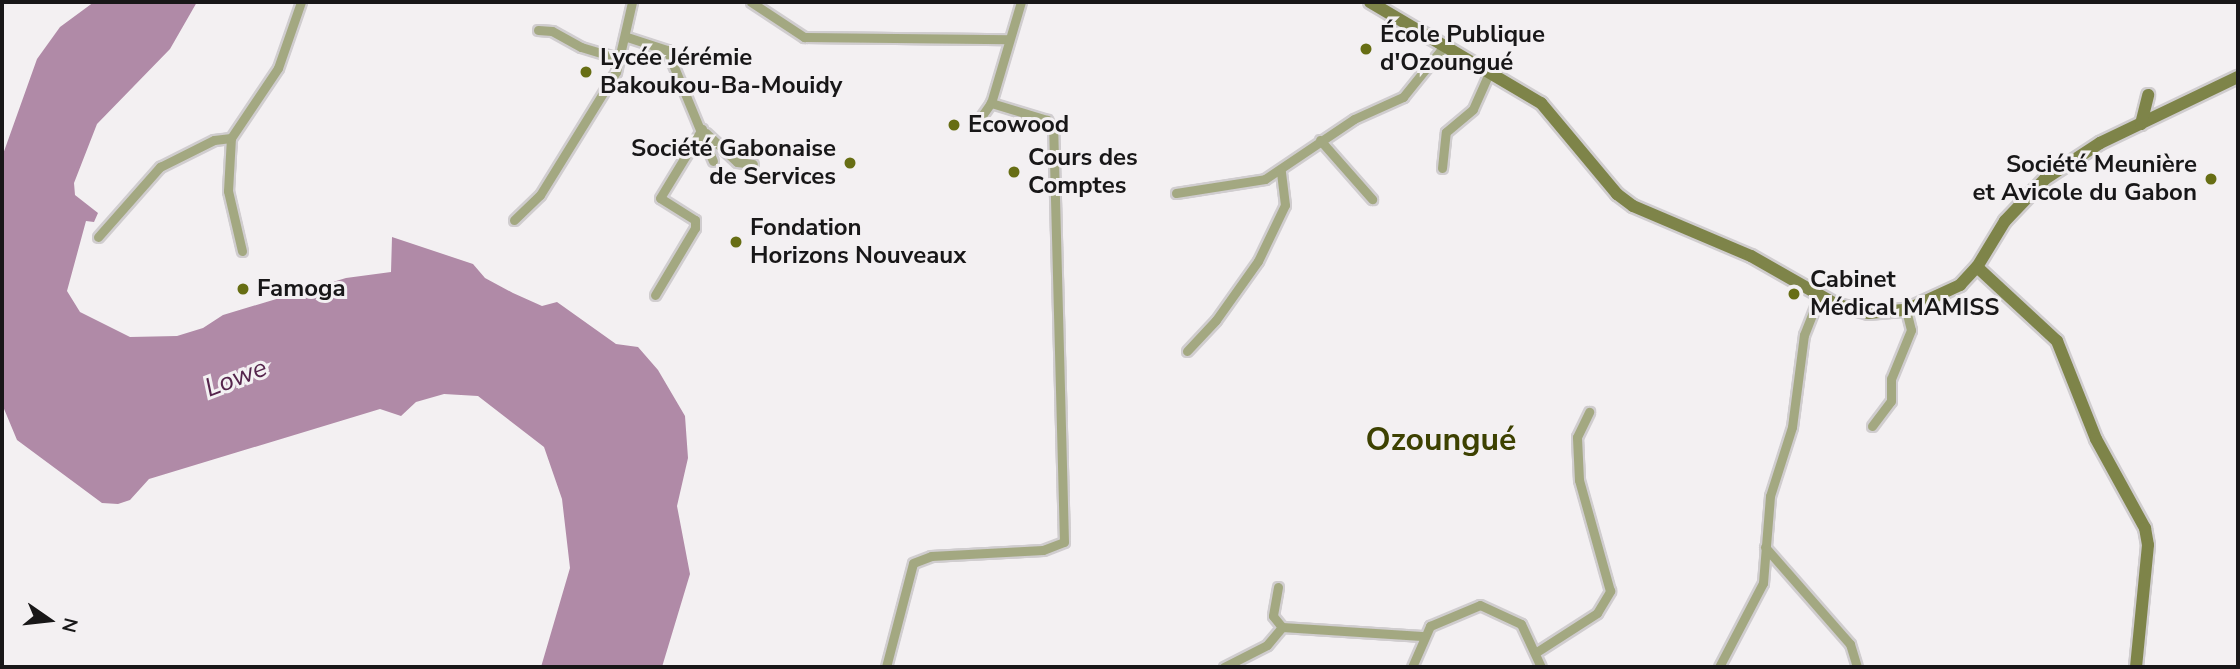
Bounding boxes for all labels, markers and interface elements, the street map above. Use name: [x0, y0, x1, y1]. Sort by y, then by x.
place label: École Publique d'Ozoungué: [1380, 21, 1545, 77]
marker: École Publique d'Ozoungué: [1358, 41, 1374, 57]
place label: Lycée Jérémie Bakoukou-Ba-Mouidy: [600, 44, 842, 100]
marker: Lycée Jérémie Bakoukou-Ba-Mouidy: [578, 64, 594, 80]
place label: Ecowood: [968, 111, 1069, 139]
marker: Ecowood: [946, 117, 962, 133]
place label: Société Gabonaise de Services: [631, 135, 836, 191]
place label: Cours des Comptes: [1028, 144, 1138, 200]
place label: Société Meunière et Avicole du Gabon: [1973, 151, 2197, 207]
marker: Société Gabonaise de Services: [842, 155, 858, 171]
marker: Cours des Comptes: [1006, 164, 1022, 180]
marker: Société Meunière et Avicole du Gabon: [2203, 171, 2219, 187]
place label: Fondation Horizons Nouveaux: [750, 214, 966, 270]
marker: Fondation Horizons Nouveaux: [728, 234, 744, 250]
place label: Cabinet Médical MAMISS: [1810, 266, 1999, 322]
place label: Famoga: [257, 275, 346, 303]
marker: Famoga: [235, 281, 251, 297]
marker: Cabinet Médical MAMISS: [1784, 284, 1804, 304]
water label: Lowe: [201, 352, 271, 404]
district label: Ozoungué: [1366, 421, 1516, 459]
north arrow: [14, 585, 84, 655]
text: N: [55, 615, 84, 635]

